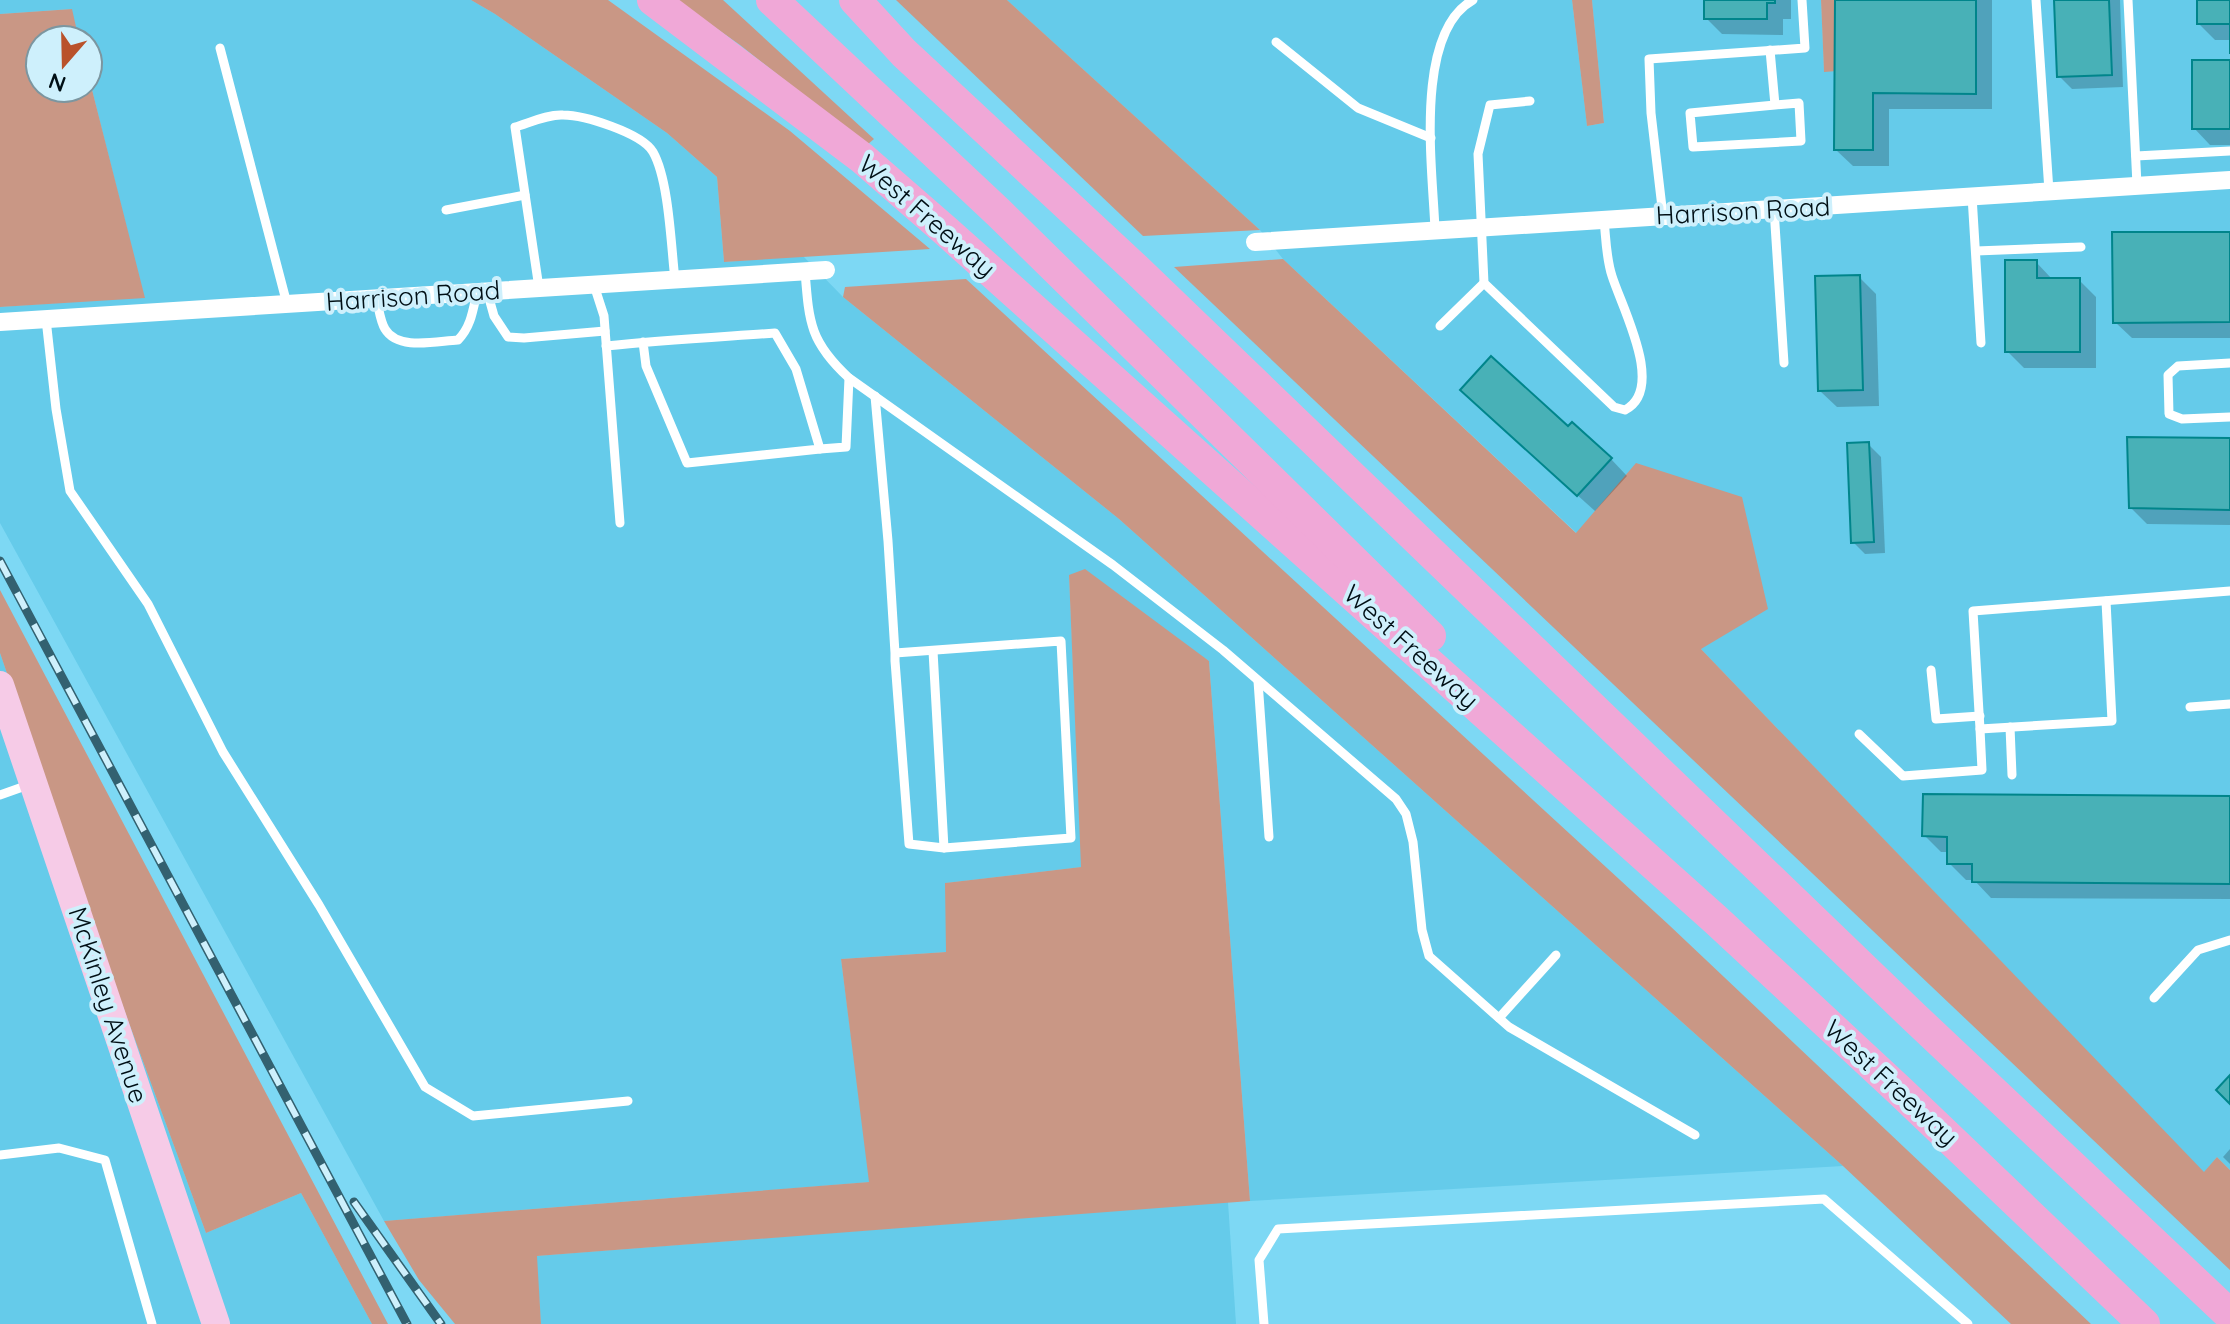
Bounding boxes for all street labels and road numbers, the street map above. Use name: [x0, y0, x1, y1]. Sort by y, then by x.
street label: West Freeway: [852, 147, 1003, 284]
street label: Harrison Road: [1655, 189, 1831, 232]
street label: Harrison Road: [325, 273, 501, 318]
street label: West Freeway: [1337, 577, 1486, 716]
street label: McKinley Avenue: [61, 903, 156, 1107]
street label: West Freeway: [1818, 1012, 1965, 1153]

